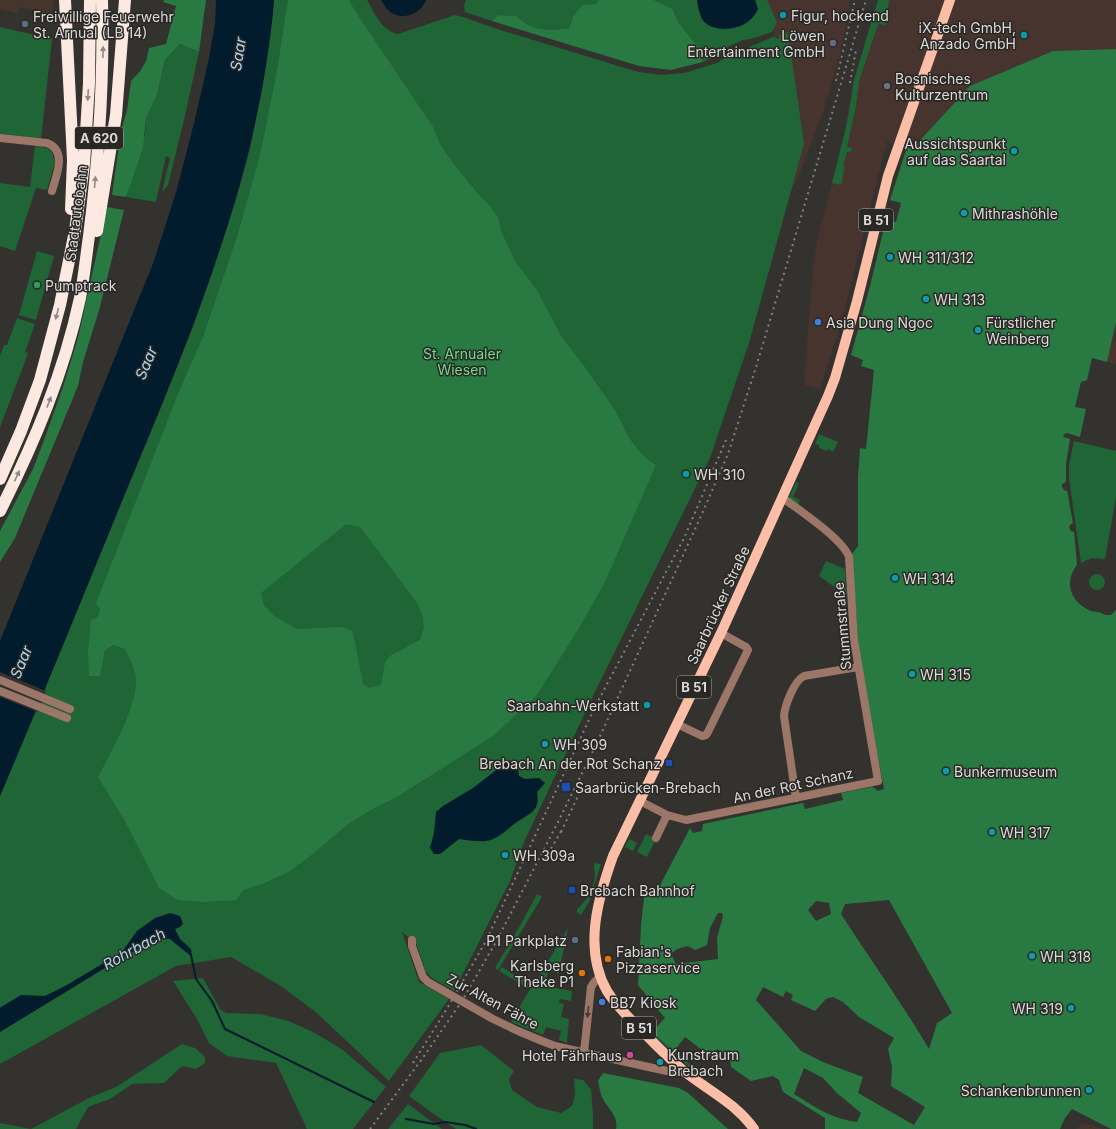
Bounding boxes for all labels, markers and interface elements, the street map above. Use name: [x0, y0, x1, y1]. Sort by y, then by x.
place label: Figur, hockend: [791, 7, 889, 24]
place label: Freiwillige Feuerwehr St. Arnual (LB 14): [33, 8, 174, 41]
marker: Figur, hockend: [778, 10, 788, 20]
marker: Freiwillige Feuerwehr St. Arnual (LB 14): [20, 19, 30, 29]
place label: iX-tech GmbH, Anzado GmbH: [919, 19, 1016, 52]
place label: Löwen Entertainment GmbH: [687, 27, 825, 60]
marker: iX-tech GmbH, Anzado GmbH: [1019, 30, 1029, 40]
water label: Saar: [226, 36, 250, 72]
marker: Löwen Entertainment GmbH: [828, 38, 838, 48]
one-way arrow: [100, 45, 106, 58]
place label: Bosnisches Kulturzentrum: [895, 70, 988, 103]
marker: Bosnisches Kulturzentrum: [882, 81, 892, 91]
one-way arrow: [85, 89, 92, 101]
road number: A 620: [75, 127, 123, 149]
place label: Aussichtspunkt auf das Saartal: [904, 135, 1006, 168]
marker: Aussichtspunkt auf das Saartal: [1009, 146, 1019, 156]
street label: Stadtautobahn: [62, 164, 90, 262]
one-way arrow: [92, 176, 99, 188]
place label: Mithrashöhle: [972, 205, 1058, 222]
marker: Mithrashöhle: [959, 208, 969, 218]
road number: B 51: [859, 209, 893, 231]
place label: WH 311/312: [898, 249, 974, 266]
marker: WH 311/312: [885, 252, 895, 262]
place label: Pumptrack: [45, 277, 117, 294]
marker: Pumptrack: [32, 280, 42, 290]
place label: WH 313: [934, 291, 985, 308]
marker: WH 313: [921, 294, 931, 304]
one-way arrow: [54, 308, 60, 320]
place label: Asia Dung Ngoc: [826, 314, 933, 331]
place label: Fürstlicher Weinberg: [986, 314, 1056, 347]
marker: Asia Dung Ngoc: [813, 317, 823, 327]
marker: Fürstlicher Weinberg: [973, 325, 983, 335]
water label: Saar: [131, 343, 161, 382]
park label: St. Arnualer Wiesen: [423, 345, 501, 378]
one-way arrow: [46, 396, 52, 408]
place label: WH 310: [694, 466, 745, 483]
marker: WH 310: [681, 469, 691, 479]
one-way arrow: [14, 470, 20, 481]
street label: Saarbrücker Straße: [683, 543, 753, 667]
place label: WH 314: [903, 570, 955, 587]
marker: WH 314: [890, 573, 900, 583]
street label: Stummstraße: [830, 581, 854, 671]
water label: Saar: [6, 642, 36, 681]
place label: WH 315: [920, 666, 971, 683]
marker: WH 315: [907, 669, 917, 679]
road number: B 51: [677, 676, 711, 698]
place label: Saarbahn-Werkstatt: [507, 697, 639, 714]
marker: Saarbahn-Werkstatt: [642, 700, 652, 710]
place label: WH 309: [553, 736, 607, 753]
marker: WH 309: [540, 739, 550, 749]
place label: Brebach An der Rot Schanz: [479, 755, 661, 772]
marker: Brebach An der Rot Schanz: [664, 758, 674, 768]
place label: Bunkermuseum: [954, 763, 1057, 780]
street label: An der Rot Schanz: [731, 764, 855, 806]
marker: Bunkermuseum: [941, 766, 951, 776]
place label: Saarbrücken-Brebach: [575, 779, 721, 796]
marker: Saarbrücken-Brebach: [560, 781, 572, 793]
place label: WH 317: [1000, 824, 1050, 841]
marker: WH 317: [987, 827, 997, 837]
place label: WH 309a: [513, 847, 575, 864]
marker: WH 309a: [500, 850, 510, 860]
place label: Brebach Bahnhof: [580, 882, 695, 899]
marker: Brebach Bahnhof: [567, 885, 577, 895]
water label: Rohrbach: [99, 924, 169, 974]
place label: P1 Parkplatz: [486, 932, 567, 949]
marker: P1 Parkplatz: [570, 935, 580, 945]
place label: Fabian's Pizzaservice: [616, 943, 700, 976]
place label: WH 318: [1040, 948, 1091, 965]
marker: WH 318: [1027, 951, 1037, 961]
marker: Fabian's Pizzaservice: [603, 954, 613, 964]
place label: Karlsberg Theke P1: [510, 957, 574, 990]
marker: Karlsberg Theke P1: [577, 968, 587, 978]
street label: Zur Alten Fähre: [444, 970, 542, 1032]
place label: BB7 Kiosk: [610, 994, 677, 1011]
marker: BB7 Kiosk: [597, 997, 607, 1007]
place label: WH 319: [1012, 1000, 1063, 1017]
marker: WH 319: [1066, 1003, 1076, 1013]
one-way arrow: [585, 1006, 591, 1018]
road number: B 51: [622, 1017, 656, 1039]
place label: Kunstraum Brebach: [668, 1046, 739, 1079]
place label: Hotel Fährhaus: [522, 1047, 622, 1064]
marker: Hotel Fährhaus: [625, 1050, 635, 1060]
marker: Kunstraum Brebach: [655, 1057, 665, 1067]
place label: Schankenbrunnen: [961, 1082, 1081, 1099]
marker: Schankenbrunnen: [1084, 1085, 1094, 1095]

